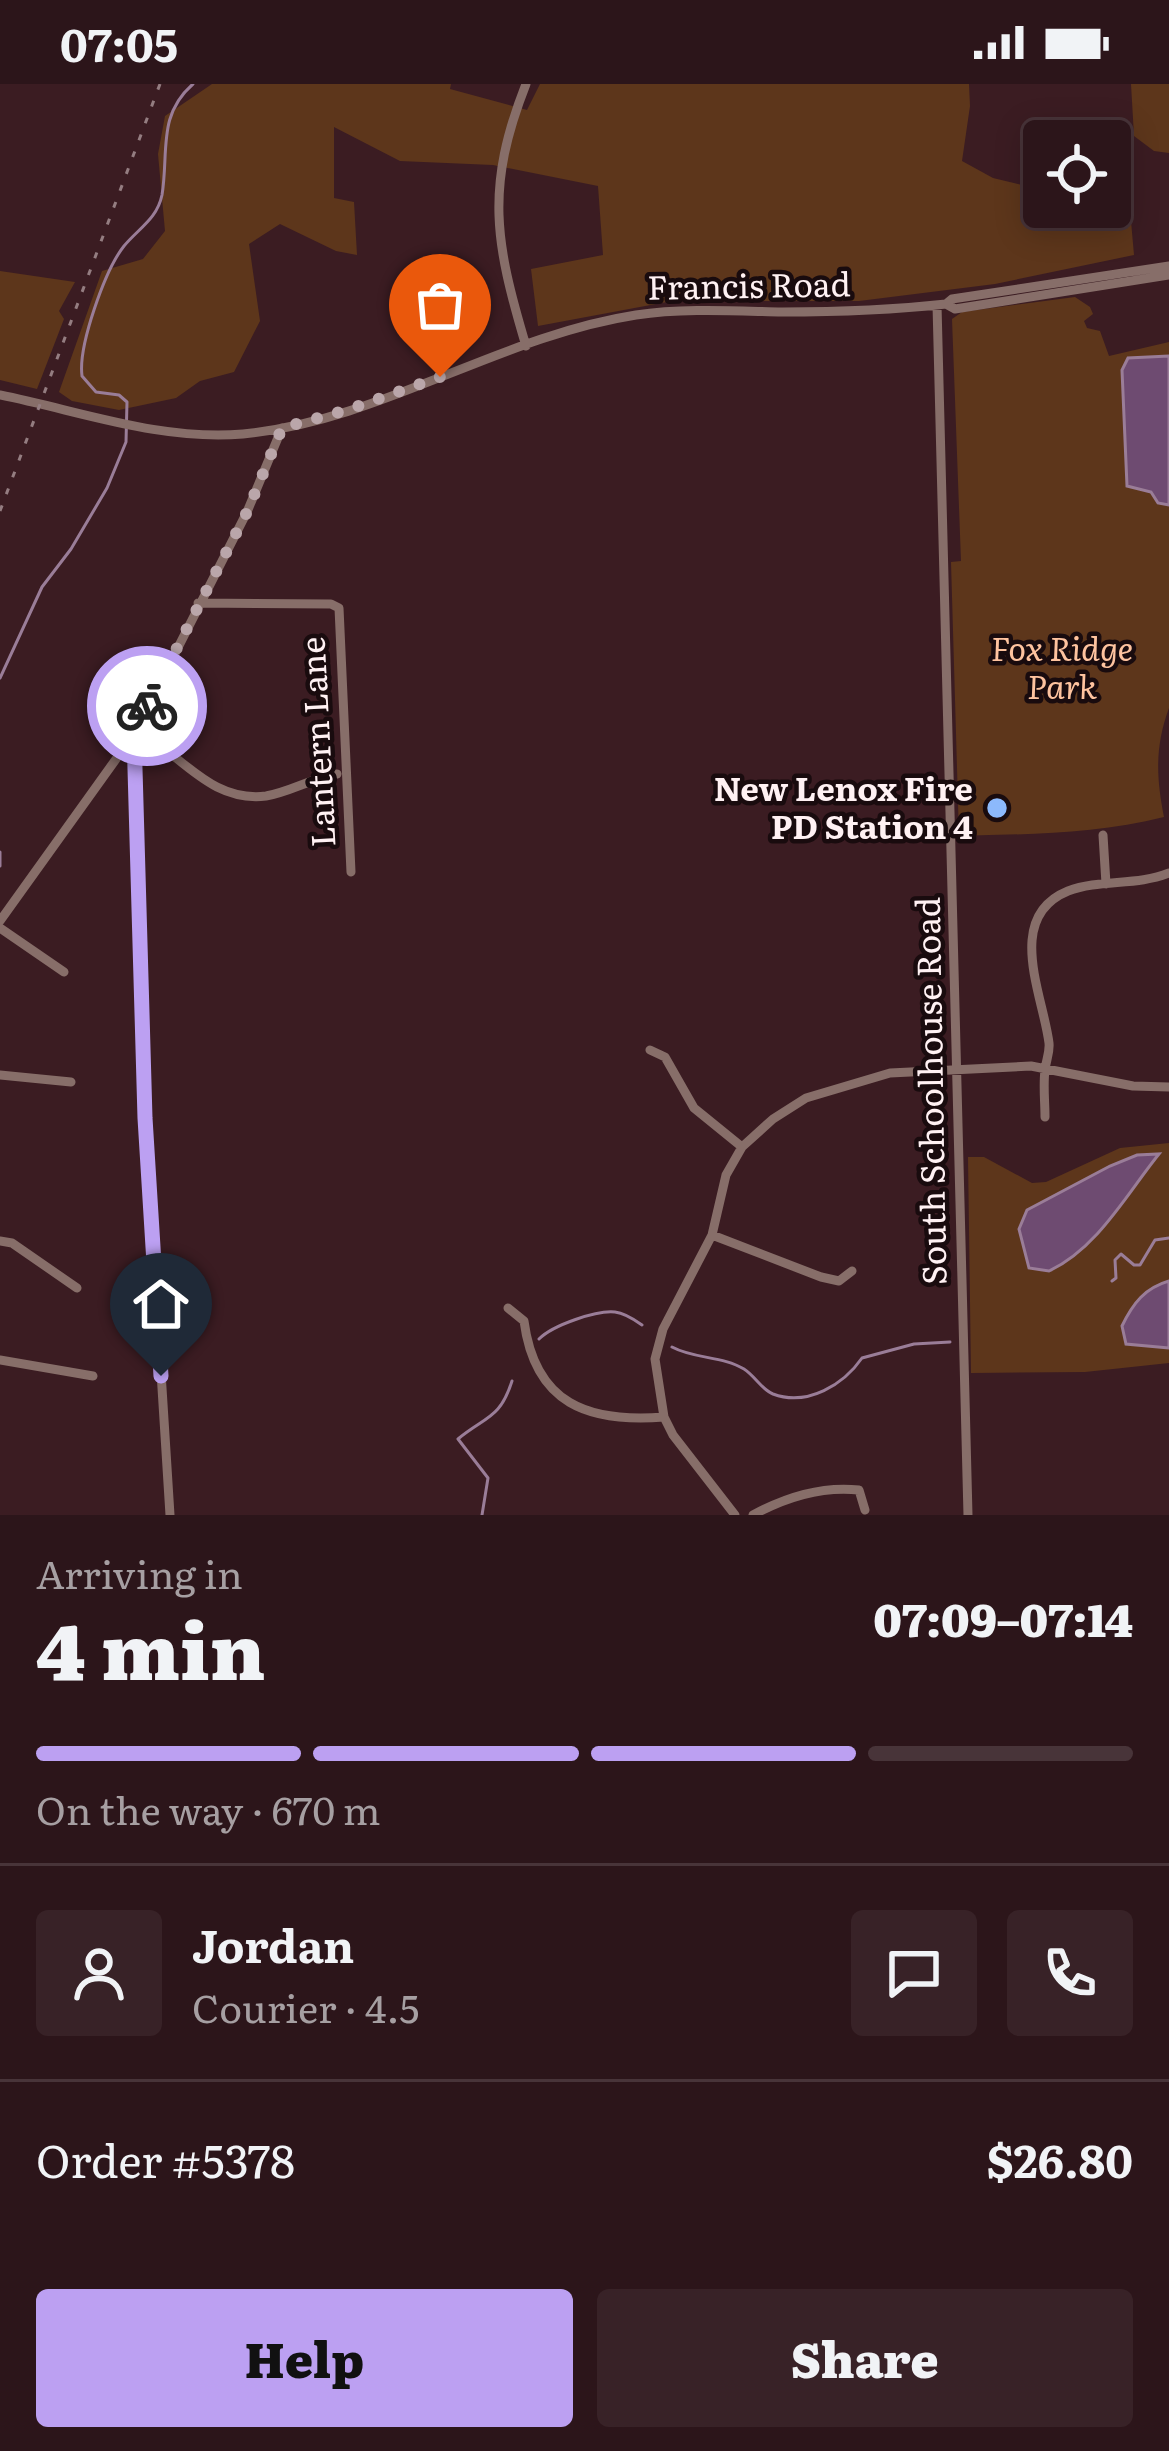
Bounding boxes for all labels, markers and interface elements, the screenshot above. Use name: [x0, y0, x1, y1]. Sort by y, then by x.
text: 07:05: [60, 9, 178, 76]
map controls: [1023, 120, 1131, 228]
button: locate: [1023, 120, 1131, 228]
pin: [389, 254, 491, 377]
street label: Francis Road: [647, 257, 851, 310]
icon: bag: [407, 272, 473, 338]
park label: Fox Ridge Park: [991, 622, 1133, 709]
street label: Lantern Lane: [286, 636, 345, 849]
courier: [87, 646, 207, 766]
icon: bike: [114, 673, 180, 739]
place label: New Lenox Fire PD Station 4: [714, 762, 973, 849]
marker: New Lenox Fire PD Station 4: [984, 795, 1010, 821]
street label: South Schoolhouse Road: [901, 897, 956, 1285]
pin: [110, 1253, 212, 1376]
icon: home: [128, 1271, 194, 1337]
text: Arriving in: [36, 1543, 243, 1601]
text: 07:09–07:14: [873, 1584, 1133, 1651]
text: 4 min: [36, 1588, 266, 1704]
text: On the way · 670 m: [36, 1779, 381, 1837]
button: person: [36, 1910, 162, 2036]
text: Jordan: [192, 1910, 354, 1977]
button: chat: [851, 1910, 977, 2036]
button: phone: [1007, 1910, 1133, 2036]
text: Courier · 4.5: [192, 1977, 419, 2035]
text: Order #5378: [36, 2125, 295, 2192]
text: $26.80: [987, 2125, 1133, 2192]
button: Help: [36, 2289, 573, 2427]
button: Share: [597, 2289, 1133, 2427]

